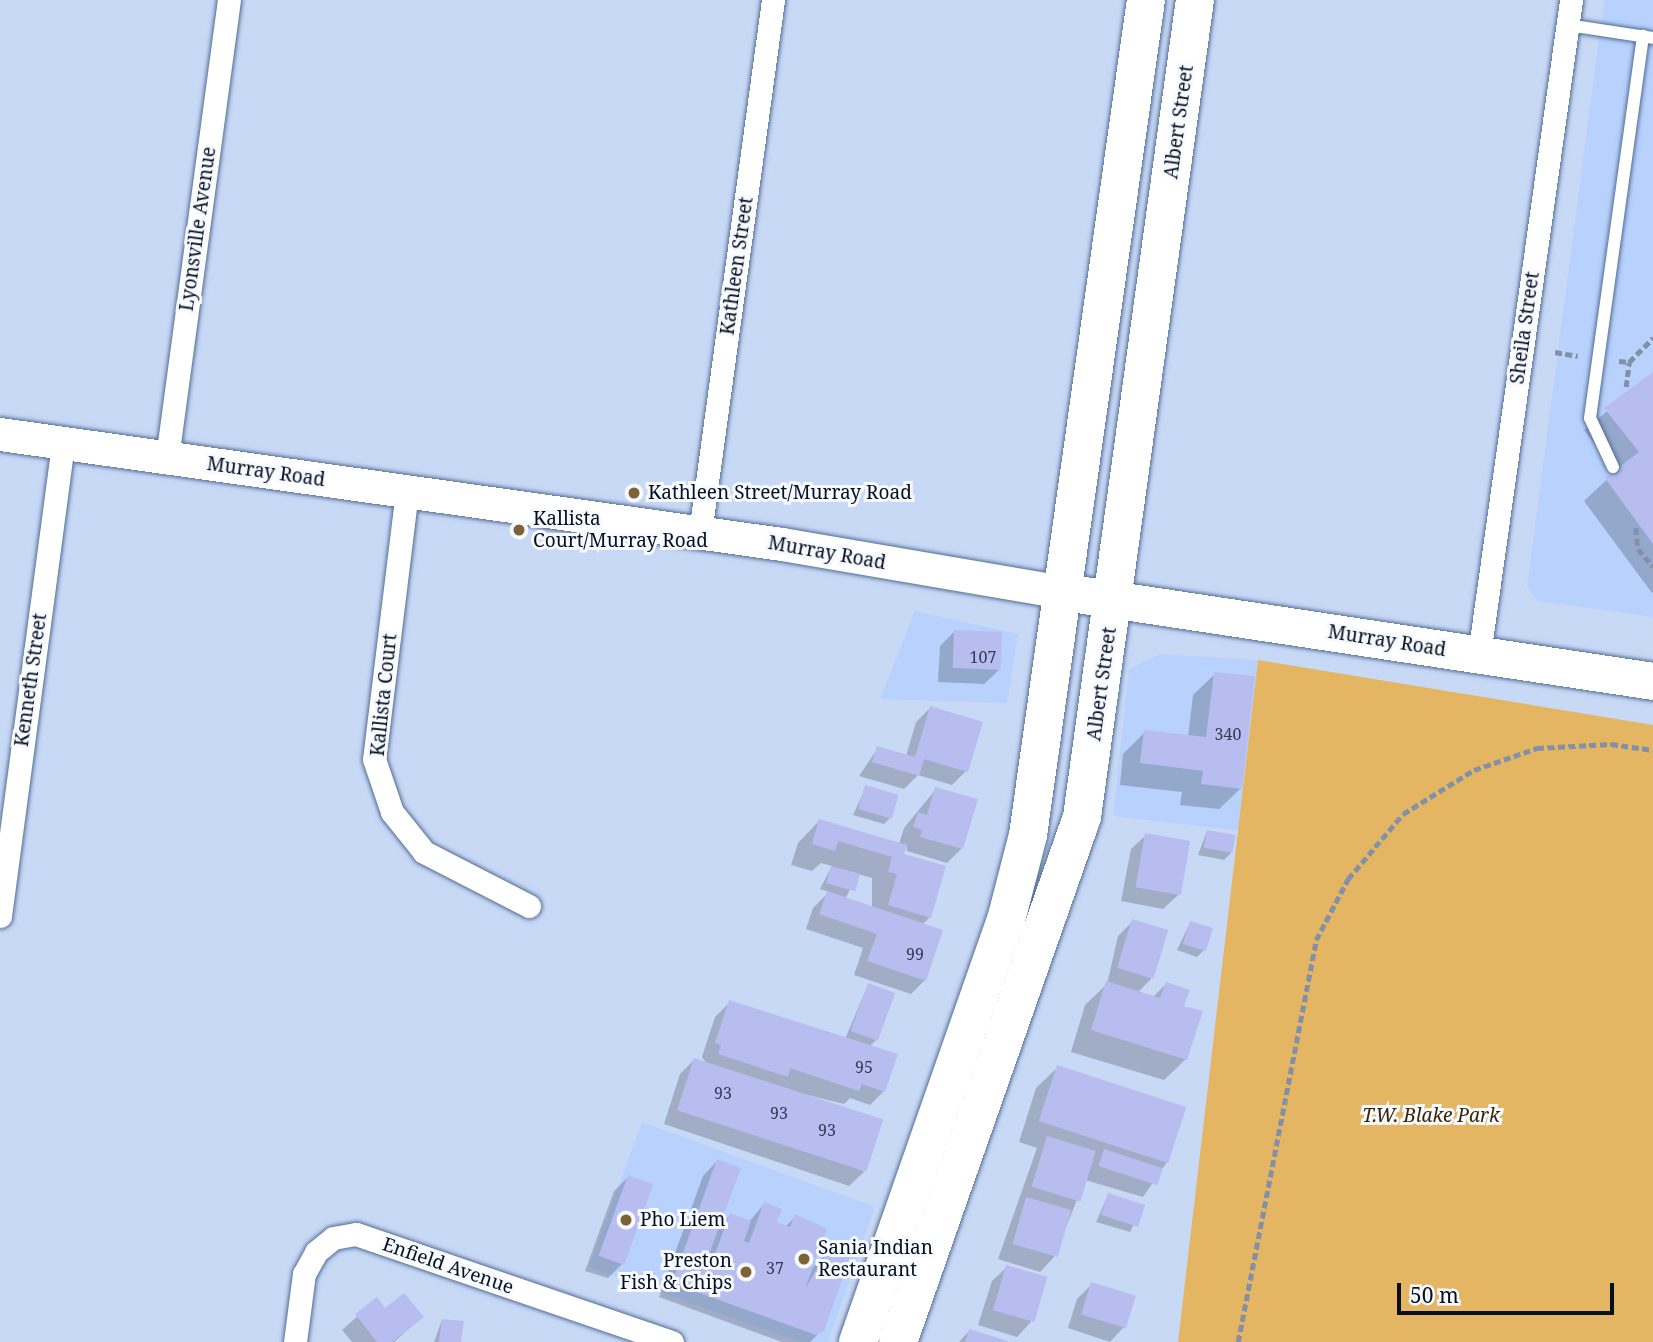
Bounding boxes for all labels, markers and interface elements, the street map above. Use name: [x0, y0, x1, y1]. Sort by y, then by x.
street label: Albert Street: [1160, 64, 1198, 180]
street label: Lyonsville Avenue: [175, 145, 221, 313]
street label: Kathleen Street: [716, 196, 758, 336]
street label: Sheila Street: [1506, 270, 1544, 386]
street label: Murray Road: [205, 452, 327, 492]
place label: Kathleen Street/Murray Road: [648, 482, 912, 504]
marker: Kathleen Street/Murray Road: [626, 485, 642, 501]
place label: Kallista Court/Murray Road: [533, 508, 708, 552]
marker: Kallista Court/Murray Road: [511, 522, 527, 538]
street label: Murray Road: [766, 531, 888, 575]
street label: Kenneth Street: [10, 612, 52, 748]
street label: Murray Road: [1326, 620, 1448, 662]
street label: Albert Street: [1083, 626, 1121, 742]
street label: Kallista Court: [366, 633, 402, 757]
house number: 107: [970, 647, 996, 667]
house number: 340: [1215, 724, 1241, 744]
house number: 99: [906, 944, 924, 964]
house number: 95: [855, 1057, 873, 1077]
house number: 93: [714, 1083, 732, 1103]
house number: 93: [770, 1103, 788, 1123]
park label: T.W. Blake Park: [1362, 1105, 1500, 1127]
house number: 93: [818, 1120, 836, 1140]
place label: Pho Liem: [640, 1209, 725, 1231]
marker: Pho Liem: [618, 1212, 634, 1228]
street label: Enfield Avenue: [379, 1233, 517, 1299]
place label: Sania Indian Restaurant: [818, 1237, 933, 1281]
place label: Preston Fish & Chips: [620, 1250, 732, 1294]
marker: Sania Indian Restaurant: [796, 1251, 812, 1267]
house number: 37: [766, 1258, 784, 1278]
marker: Preston Fish & Chips: [738, 1264, 754, 1280]
scale bar: [1401, 1268, 1618, 1312]
text: 50 m: [1410, 1281, 1459, 1309]

